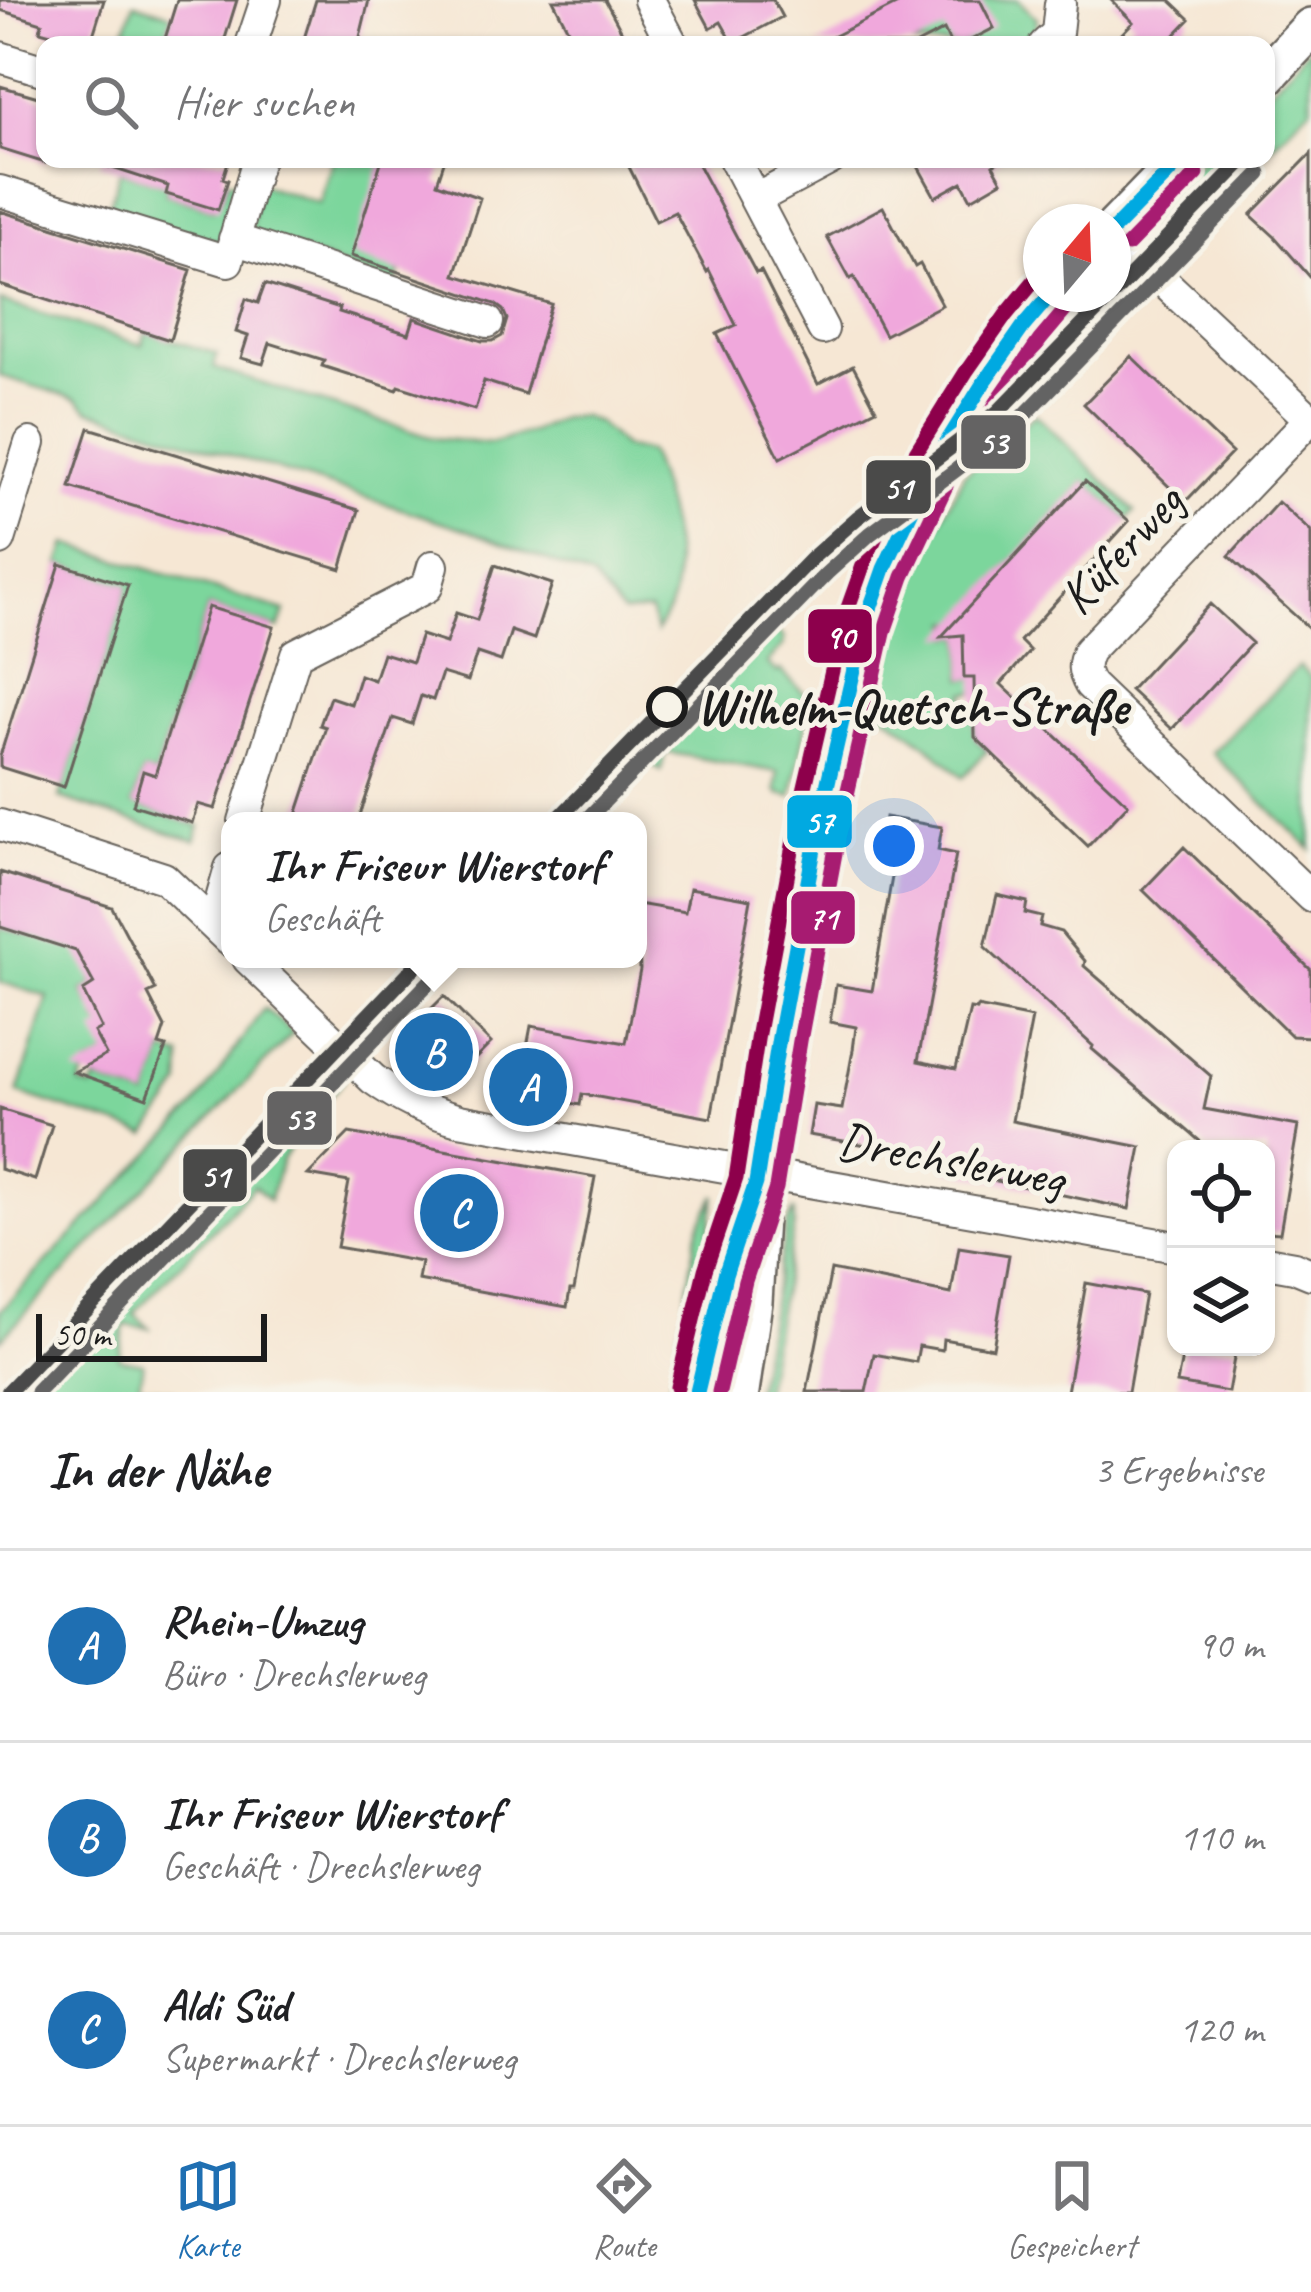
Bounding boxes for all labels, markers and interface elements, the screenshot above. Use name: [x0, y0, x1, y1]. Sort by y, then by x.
search box: [36, 36, 1275, 168]
icon: search: [78, 69, 144, 135]
text: Hier suchen: [174, 74, 354, 131]
north arrow: [1023, 204, 1131, 312]
line badge: 53: [959, 413, 1028, 471]
text: 53: [978, 422, 1011, 464]
line badge: 51: [864, 458, 933, 516]
text: 51: [883, 467, 916, 509]
street label: Küferweg: [1045, 468, 1199, 628]
line badge: 90: [806, 607, 874, 665]
text: 90: [825, 616, 858, 658]
place label: Wilhelm-Quetsch-Straße: [697, 675, 1132, 739]
marker: Wilhelm-Quetsch-Straße: [648, 688, 686, 726]
line badge: 57: [785, 793, 854, 850]
text: 57: [804, 801, 837, 843]
popup: [221, 812, 647, 968]
your location: [864, 816, 924, 876]
text: Ihr Friseur Wierstorf: [264, 837, 604, 894]
line badge: 71: [789, 889, 857, 946]
text: Geschäft: [264, 894, 381, 943]
text: 71: [808, 897, 841, 939]
pin: B: [395, 1007, 473, 1097]
pin: A: [489, 1042, 567, 1132]
line badge: 53: [265, 1089, 334, 1147]
text: 53: [284, 1098, 317, 1140]
street label: Drechslerweg: [833, 1108, 1073, 1211]
map controls: [1167, 1140, 1275, 1356]
button: locate: [1167, 1140, 1275, 1248]
line badge: 51: [181, 1147, 249, 1204]
text: 51: [200, 1155, 233, 1197]
pin: C: [420, 1168, 498, 1258]
button: layers: [1167, 1248, 1275, 1356]
scale bar: [36, 1308, 267, 1361]
text: 50 m: [54, 1314, 110, 1356]
text: In der Nähe: [48, 1438, 267, 1502]
text: 3 Ergebnisse: [1094, 1446, 1263, 1495]
text: Rhein-Umzug: [162, 1593, 363, 1650]
text: A: [77, 1621, 97, 1670]
text: 90 m: [1197, 1621, 1263, 1670]
text: Büro · Drechslerweg: [162, 1650, 425, 1699]
text: Ihr Friseur Wierstorf: [162, 1785, 501, 1842]
text: B: [77, 1813, 97, 1862]
text: 110 m: [1179, 1813, 1263, 1862]
text: Geschäft · Drechslerweg: [162, 1842, 479, 1891]
text: Aldi Süd: [162, 1977, 288, 2034]
text: C: [78, 2005, 96, 2054]
text: 120 m: [1179, 2005, 1263, 2054]
text: Supermarkt · Drechslerweg: [162, 2034, 516, 2083]
tab: Karte: [175, 2153, 241, 2267]
tab: Route: [591, 2153, 657, 2267]
tab: Gespeichert: [1007, 2153, 1136, 2267]

